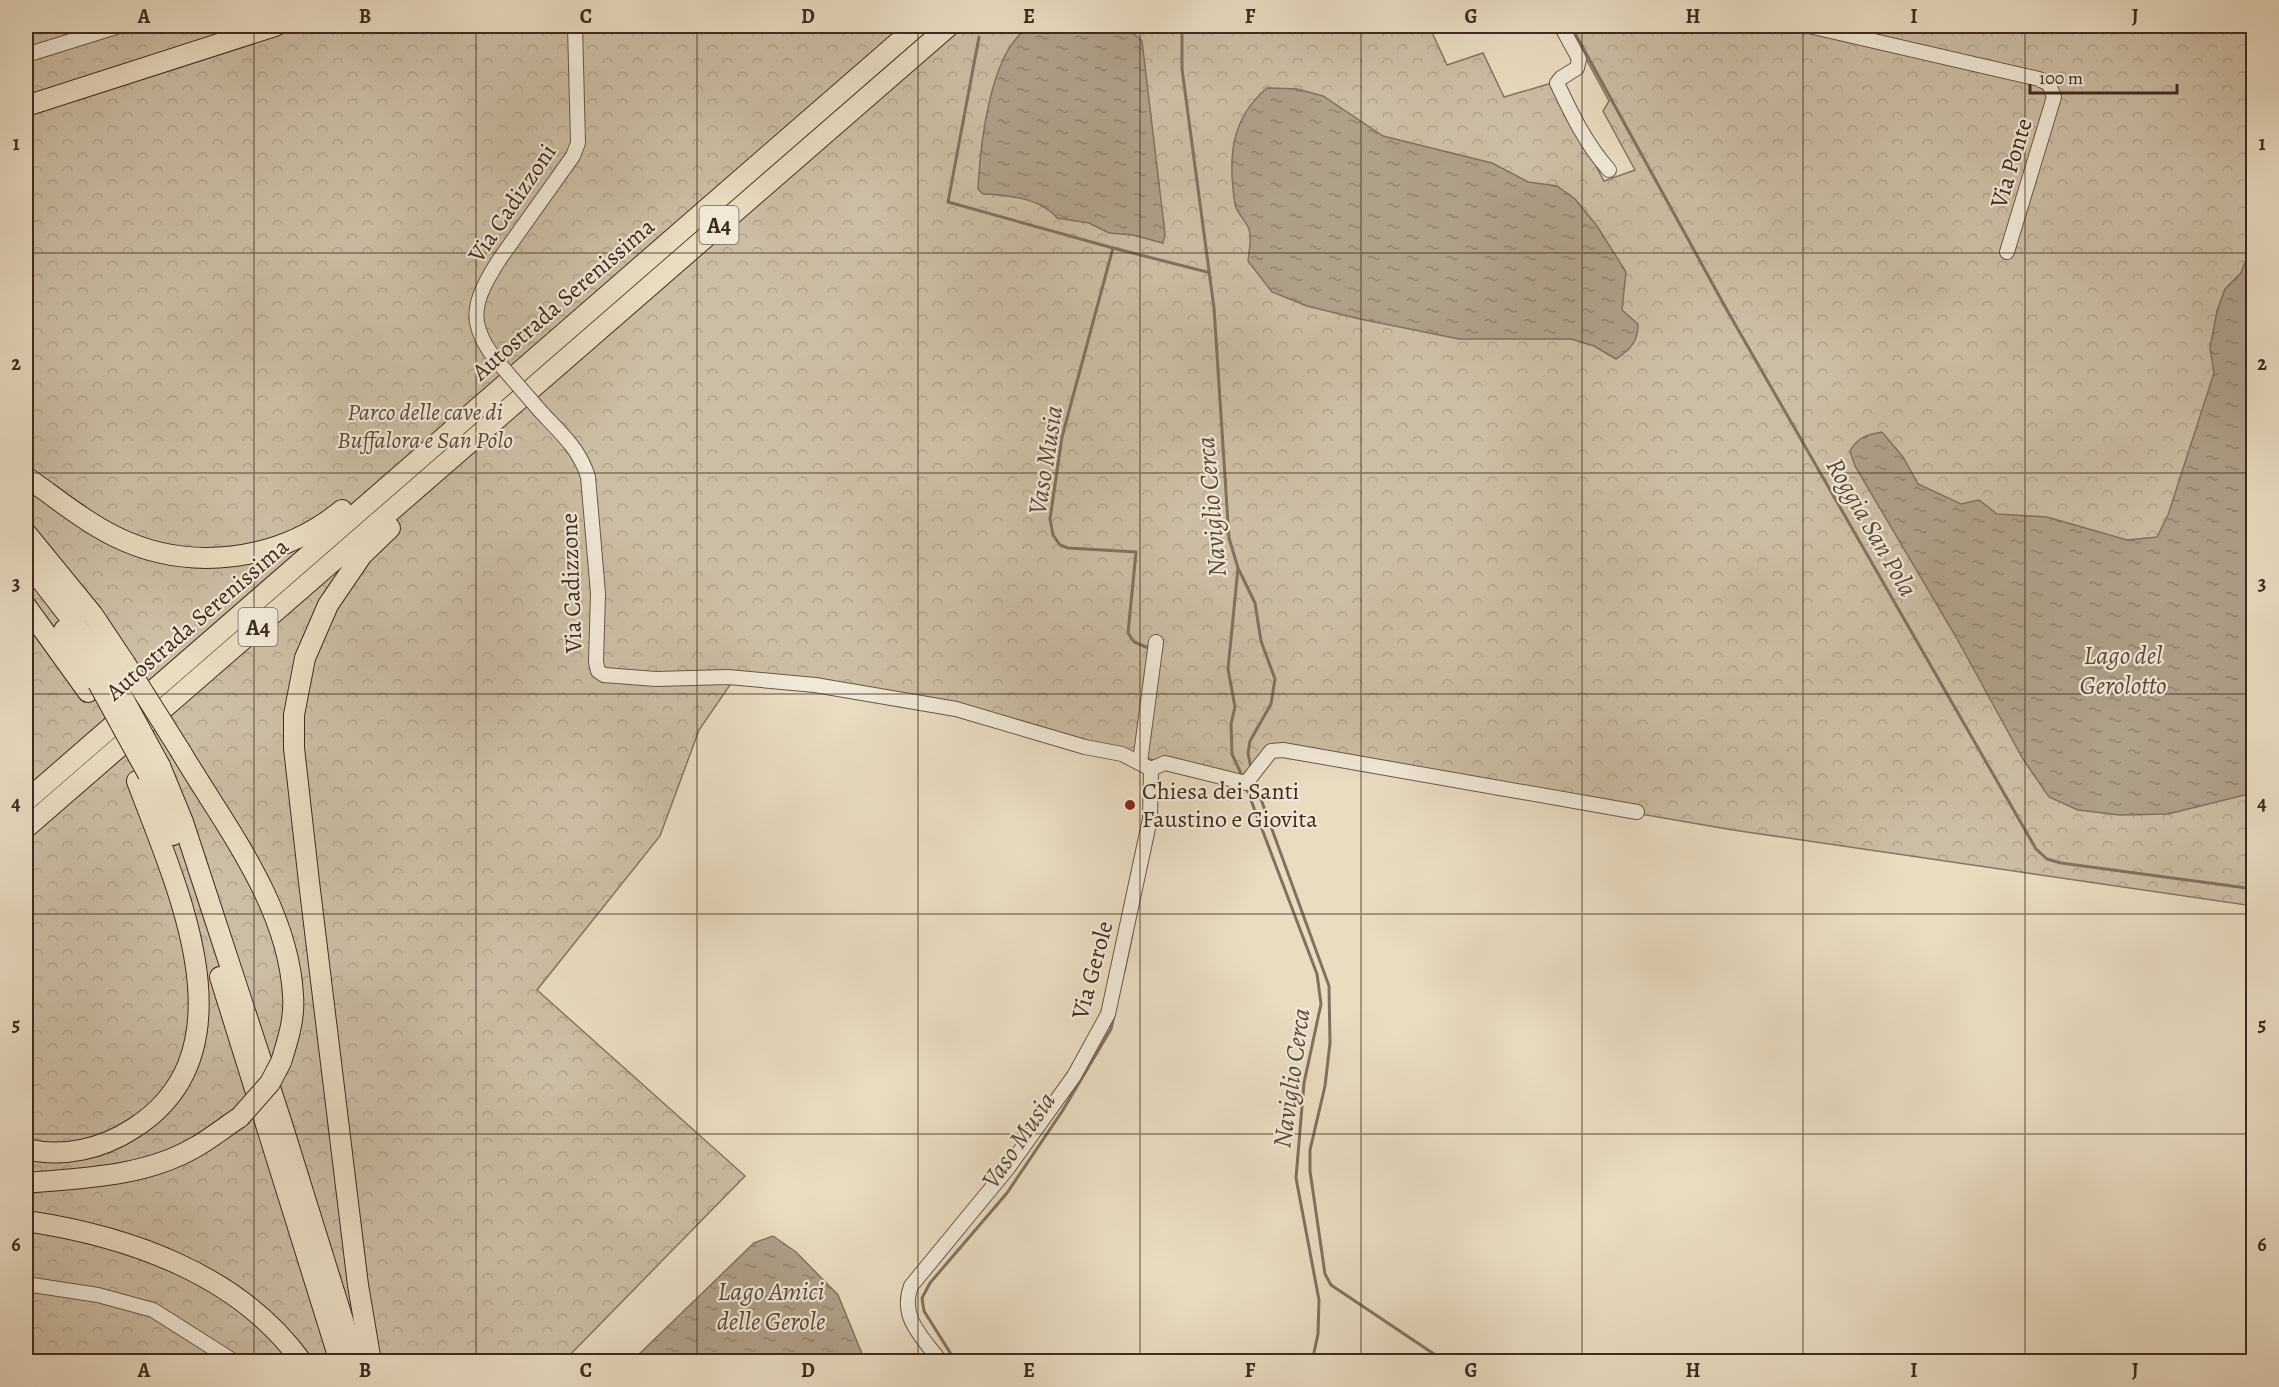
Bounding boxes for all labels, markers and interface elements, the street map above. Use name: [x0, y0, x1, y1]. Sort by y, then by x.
text: A: [137, 3, 151, 30]
text: B: [359, 3, 371, 30]
text: C: [580, 3, 592, 30]
text: D: [801, 3, 815, 30]
text: E: [1023, 3, 1035, 30]
text: F: [1245, 3, 1256, 30]
text: G: [1464, 3, 1478, 30]
text: H: [1686, 3, 1701, 30]
text: I: [1910, 3, 1918, 30]
text: J: [2132, 3, 2139, 30]
scale bar: [2030, 57, 2177, 95]
text: 100 m: [2039, 66, 2083, 90]
street label: Via Ponte: [1982, 114, 2040, 213]
text: 1: [12, 130, 20, 157]
text: 1: [2258, 130, 2266, 157]
street label: Via Cadizzoni: [460, 138, 563, 269]
road number: A4: [700, 206, 738, 244]
street label: Autostrada Serenissima: [464, 210, 662, 388]
text: 2: [11, 350, 21, 377]
text: 2: [2257, 350, 2267, 377]
park label: Parco delle cave di Buffalora e San Polo: [337, 396, 513, 456]
water label: Vaso Musia: [1020, 403, 1071, 517]
water label: Naviglio Cerca: [1188, 435, 1235, 579]
water label: Roggia San Pola: [1818, 451, 1925, 603]
street label: Via Cadizzone: [553, 512, 589, 655]
street label: Autostrada Serenissima: [98, 530, 296, 708]
text: 3: [12, 570, 20, 597]
text: 3: [2258, 570, 2266, 597]
road number: A4: [238, 608, 278, 646]
water label: Lago del Gerolotto: [2080, 638, 2166, 703]
place label: Chiesa dei Santi Faustino e Giovita: [1142, 775, 1318, 835]
text: 4: [11, 790, 21, 817]
text: 4: [2257, 790, 2267, 817]
marker: Chiesa dei Santi Faustino e Giovita: [1123, 798, 1137, 812]
street label: Via Gerole: [1063, 917, 1120, 1023]
water label: Naviglio Cerca: [1264, 1006, 1319, 1150]
text: 5: [12, 1011, 20, 1038]
text: 5: [2258, 1011, 2266, 1038]
water label: Vaso Musia: [973, 1085, 1064, 1196]
text: 6: [11, 1231, 21, 1258]
text: 6: [2257, 1231, 2267, 1258]
water label: Lago Amici delle Gerole: [717, 1274, 825, 1339]
text: A: [137, 1357, 151, 1384]
text: B: [359, 1357, 371, 1384]
text: C: [580, 1357, 592, 1384]
text: D: [801, 1357, 815, 1384]
text: E: [1023, 1357, 1035, 1384]
text: F: [1245, 1357, 1256, 1384]
text: G: [1464, 1357, 1478, 1384]
text: H: [1686, 1357, 1701, 1384]
text: I: [1910, 1357, 1918, 1384]
text: J: [2132, 1357, 2139, 1384]

